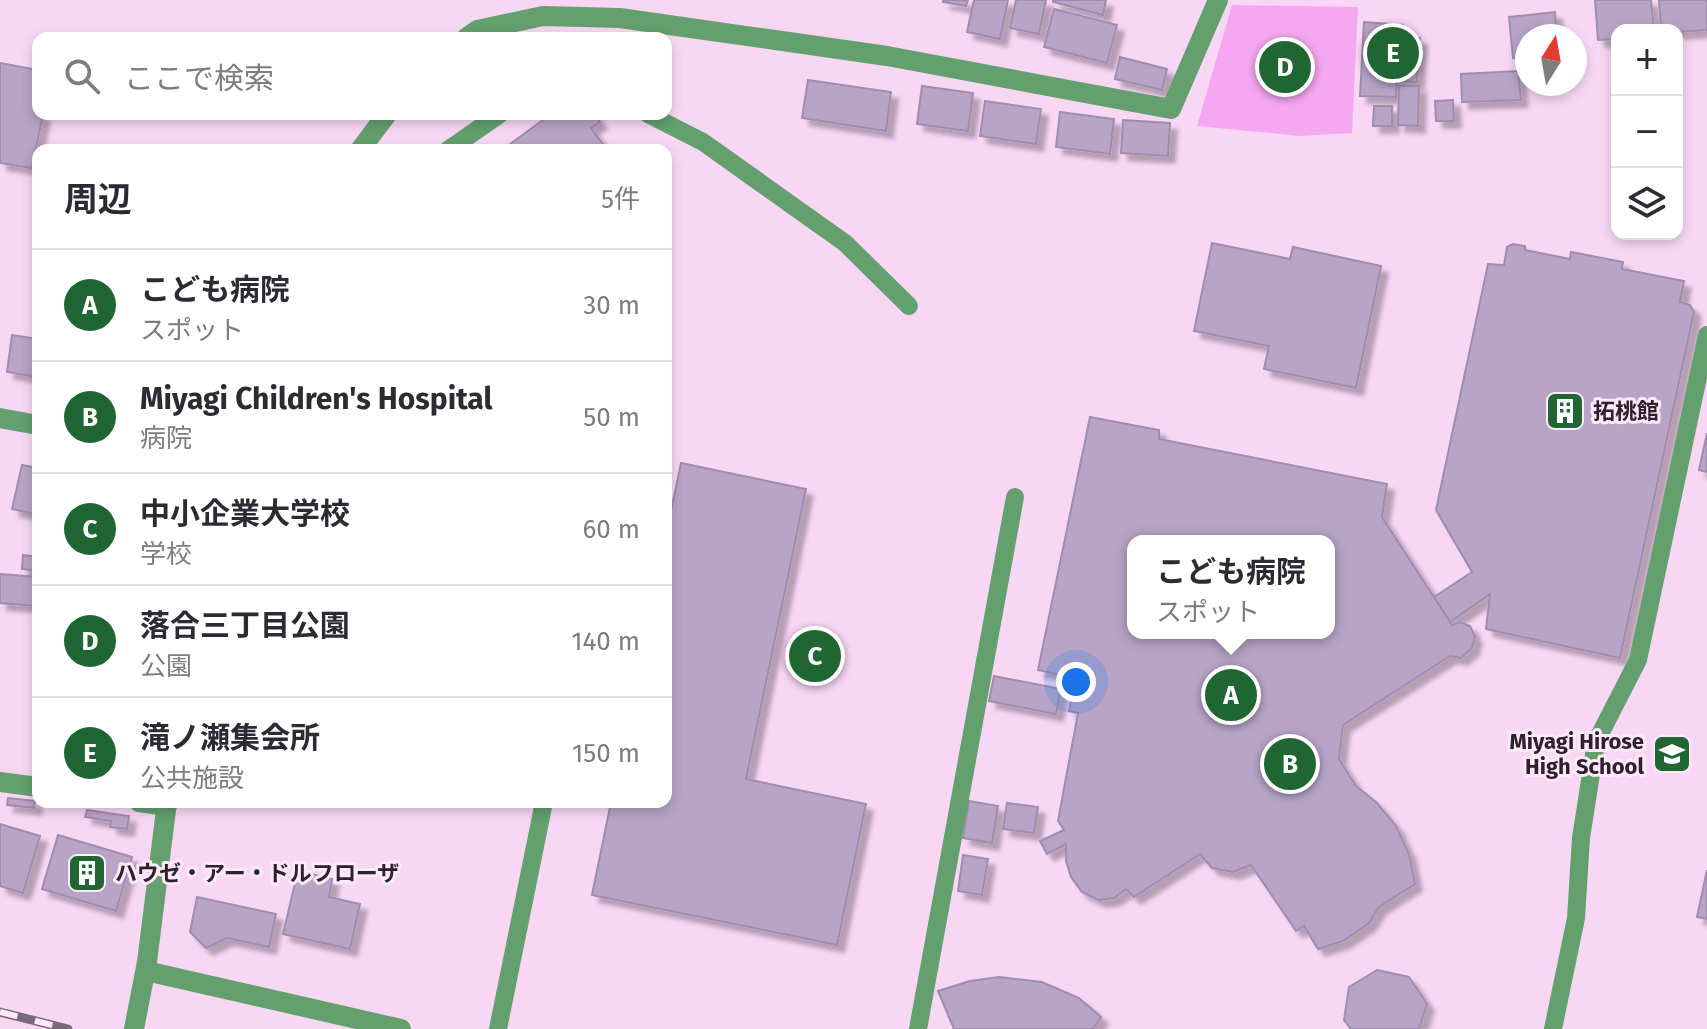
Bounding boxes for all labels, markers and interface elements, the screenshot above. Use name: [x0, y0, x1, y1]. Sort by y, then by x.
pin: E: [1367, 23, 1419, 83]
north arrow: [1515, 24, 1587, 96]
map controls: [1611, 24, 1683, 240]
button: +: [1611, 24, 1683, 96]
search box: [32, 32, 672, 120]
pin: D: [1259, 37, 1311, 97]
icon: search: [60, 54, 104, 98]
text: ここで検索: [124, 61, 274, 97]
button: −: [1611, 96, 1683, 168]
button: layers: [1611, 168, 1683, 240]
text: 周辺: [64, 179, 132, 220]
text: 5件: [601, 184, 640, 215]
text: こども病院: [140, 272, 290, 308]
text: A: [82, 290, 98, 321]
text: 30 m: [583, 290, 640, 321]
text: スポット: [140, 315, 244, 346]
text: Miyagi Children's Hospital: [140, 381, 492, 417]
building icon: 拓桃館: [1544, 390, 1586, 432]
place label: 拓桃館: [1593, 398, 1659, 425]
text: B: [82, 402, 98, 433]
text: 50 m: [583, 402, 640, 433]
text: 病院: [140, 423, 192, 454]
text: 中小企業大学校: [140, 496, 350, 532]
text: C: [83, 514, 97, 545]
text: 60 m: [582, 514, 640, 545]
popup: [1127, 535, 1335, 639]
text: 学校: [140, 539, 192, 570]
text: こども病院: [1156, 554, 1306, 590]
text: スポット: [1156, 597, 1260, 628]
text: 落合三丁目公園: [140, 608, 350, 644]
text: D: [82, 626, 98, 657]
text: 140 m: [571, 626, 640, 657]
pin: C: [789, 626, 841, 686]
text: 公園: [140, 651, 192, 682]
your location: [1056, 662, 1096, 702]
pin: A: [1205, 665, 1257, 725]
text: 滝ノ瀬集会所: [140, 720, 320, 756]
place label: Miyagi Hirose High School: [1510, 728, 1644, 780]
school or university icon: Miyagi Hirose High School: [1651, 733, 1693, 775]
pin: B: [1264, 734, 1316, 794]
text: E: [83, 738, 97, 769]
text: 150 m: [572, 738, 640, 769]
text: 公共施設: [140, 763, 244, 794]
building icon: ハウゼ・アー・ドルフローザ: [66, 852, 108, 894]
place label: ハウゼ・アー・ドルフローザ: [115, 860, 399, 887]

